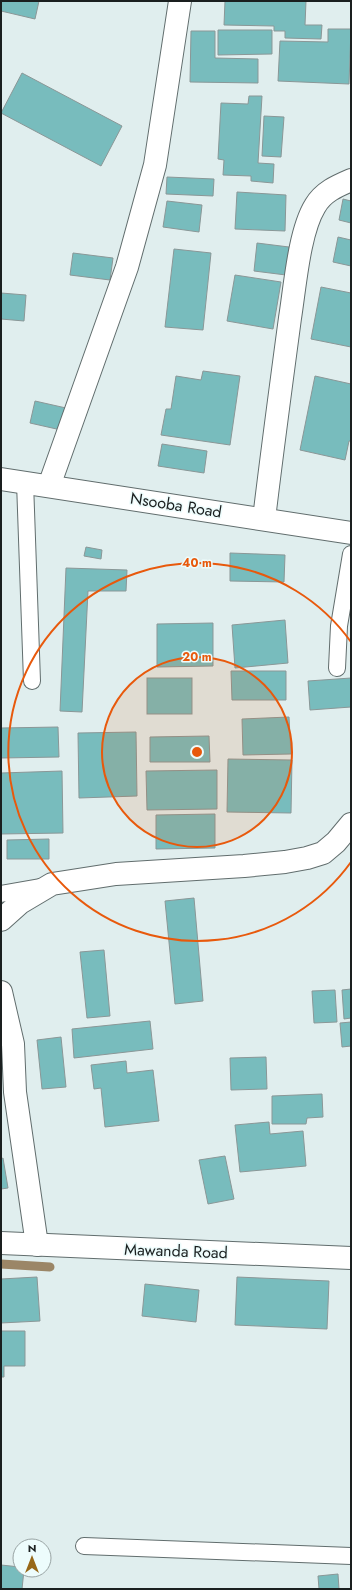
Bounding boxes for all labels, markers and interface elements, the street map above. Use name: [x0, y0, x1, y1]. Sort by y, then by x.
street label: Nsooba Road: [129, 486, 223, 524]
text: 40 m: [182, 554, 212, 572]
text: 20 m: [182, 648, 212, 666]
centre of rings: [190, 745, 204, 759]
street label: Mawanda Road: [124, 1238, 228, 1264]
north arrow: [12, 1538, 52, 1578]
text: N: [28, 1540, 36, 1556]

